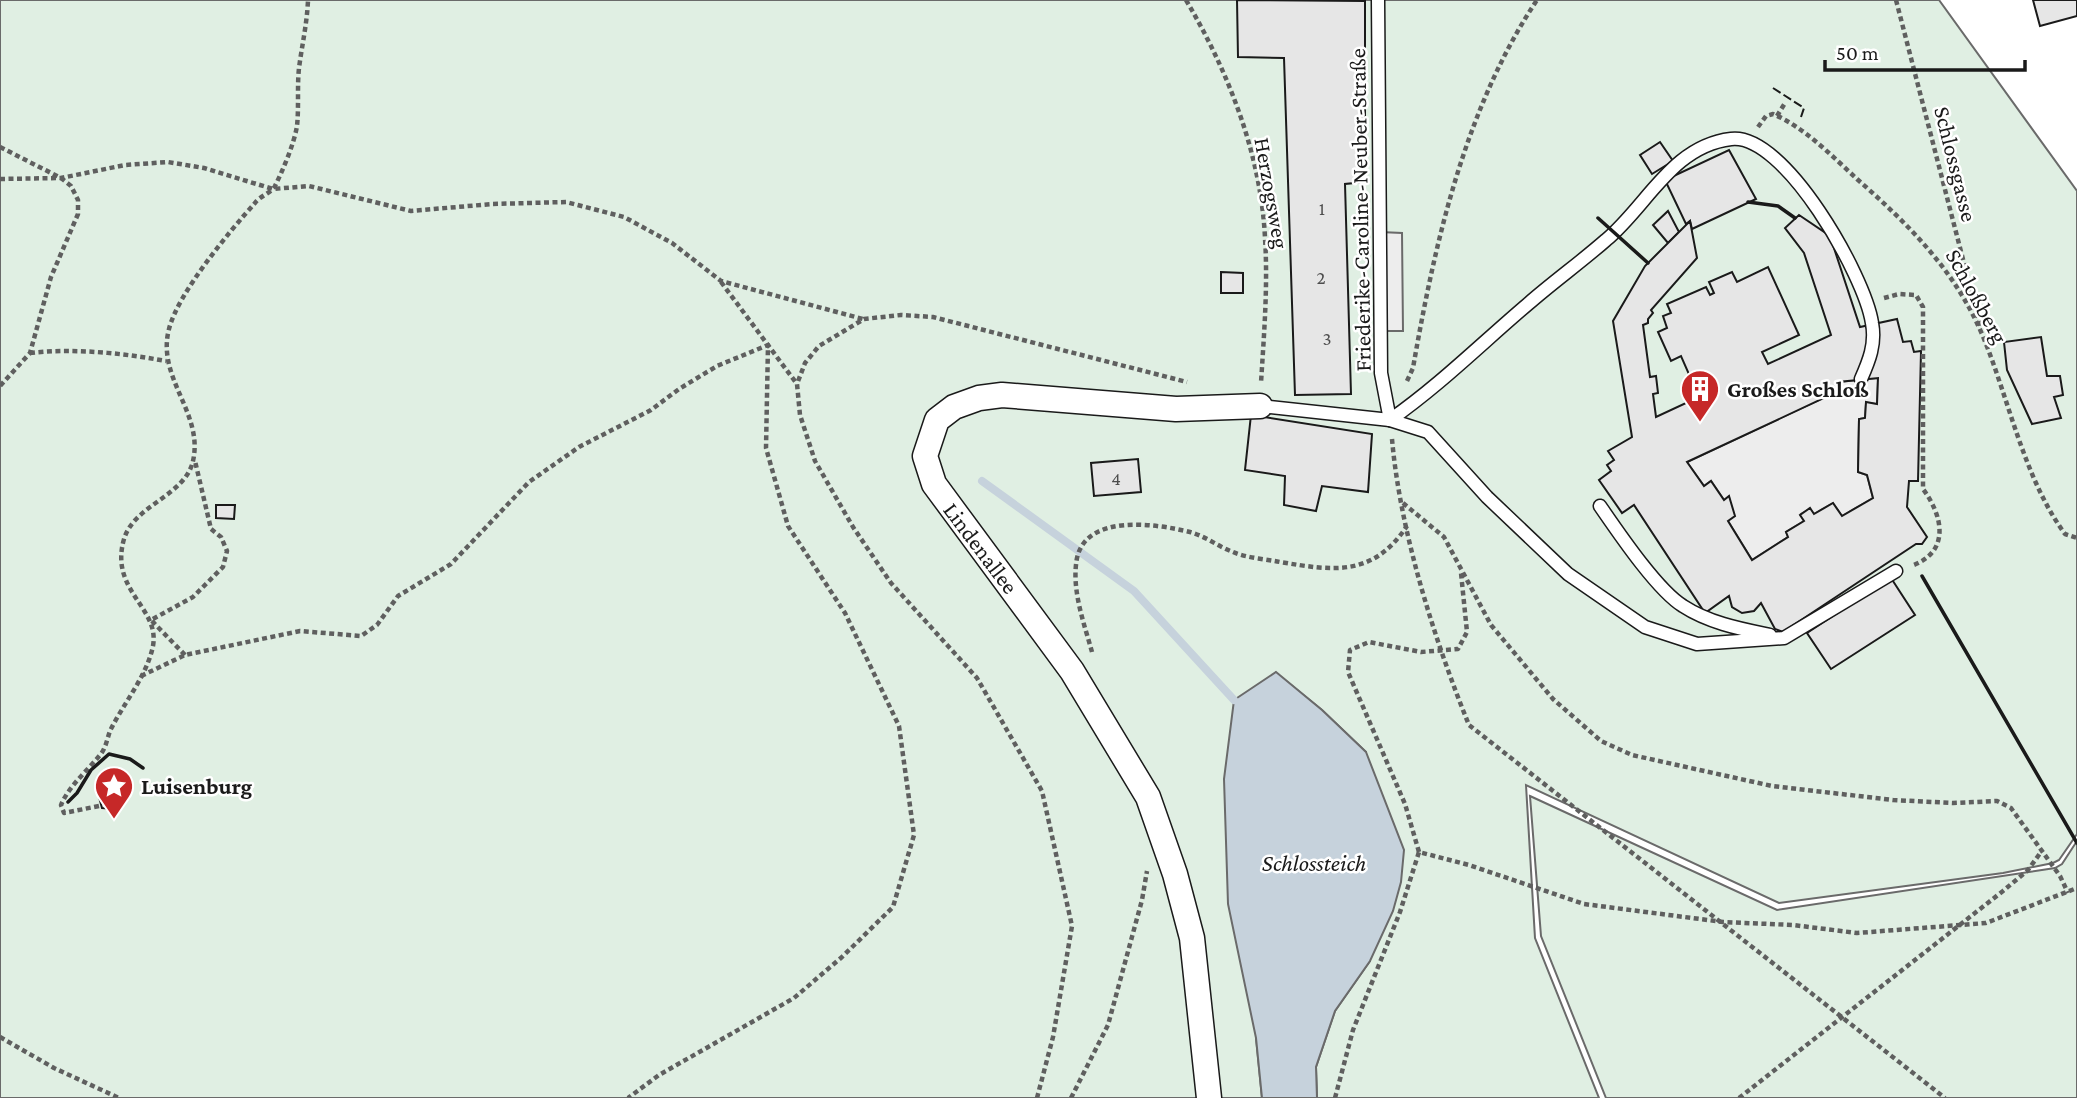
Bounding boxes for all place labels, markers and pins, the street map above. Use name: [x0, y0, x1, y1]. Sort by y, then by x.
building icon: Großes Schloß: [1679, 368, 1721, 423]
place label: Großes Schloß: [1727, 376, 1869, 402]
place icon: Luisenburg: [93, 765, 135, 820]
place label: Luisenburg: [141, 773, 252, 799]

